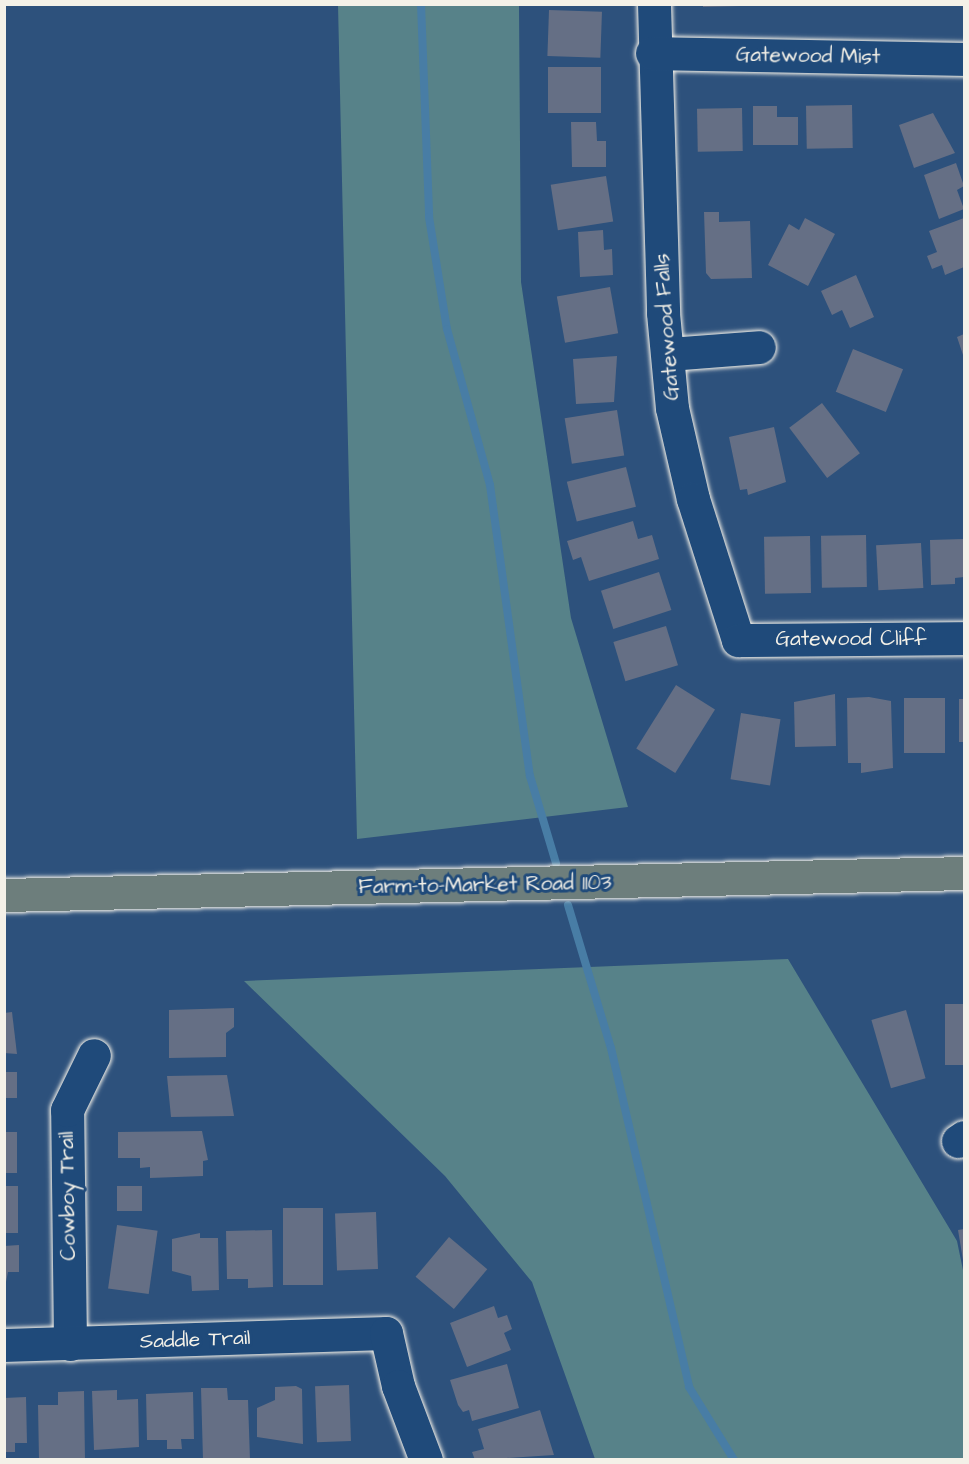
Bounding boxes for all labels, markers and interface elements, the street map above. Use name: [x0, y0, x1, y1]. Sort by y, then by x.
street label: Gatewood Mist: [736, 42, 880, 70]
street label: Gatewood Falls: [649, 253, 685, 401]
street label: Gatewood Cliff: [775, 626, 927, 652]
street label: Farm-to-Market Road 1103: [358, 870, 612, 900]
street label: Cowboy Trail: [54, 1131, 82, 1261]
street label: Saddle Trail: [139, 1325, 251, 1355]

